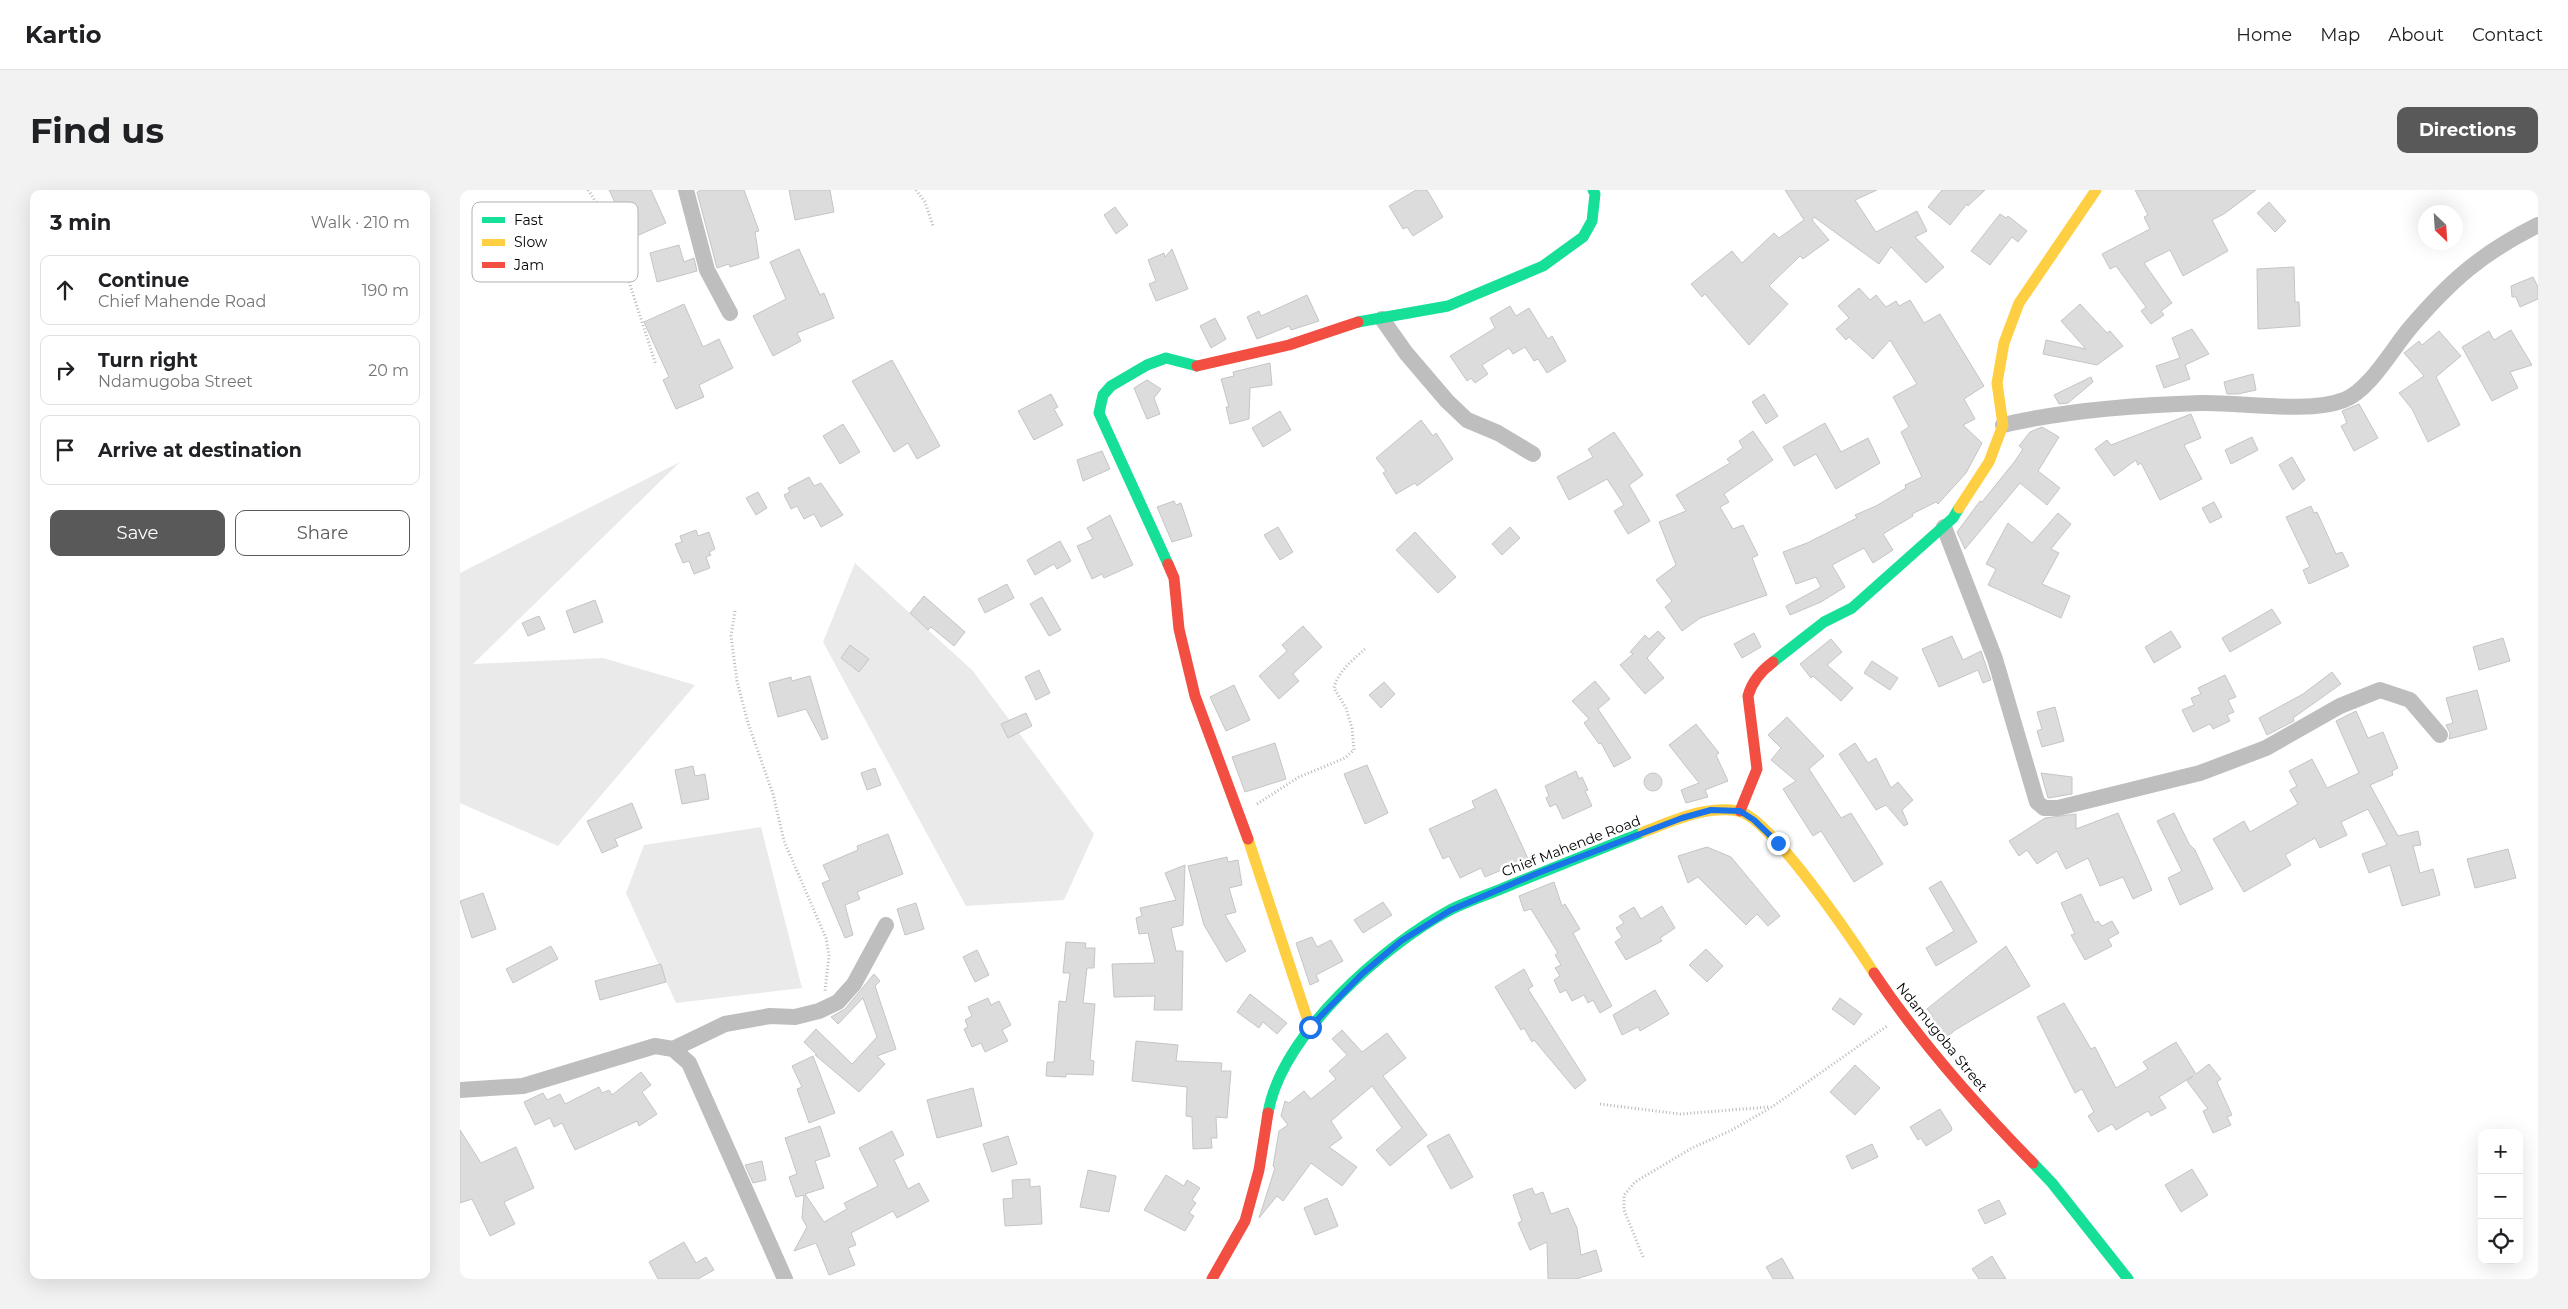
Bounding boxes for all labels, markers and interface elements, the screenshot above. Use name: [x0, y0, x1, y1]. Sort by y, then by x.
text: Kartio: [25, 20, 101, 49]
text: Home: [2236, 24, 2292, 46]
text: Map: [2320, 24, 2360, 46]
text: About: [2388, 24, 2444, 46]
text: Contact: [2472, 24, 2543, 46]
button: Directions: [2397, 107, 2538, 153]
text: Find us: [30, 109, 164, 152]
legend: [472, 202, 638, 282]
north arrow: [2418, 205, 2463, 250]
text: 3 min: [50, 210, 111, 235]
text: Fast: [514, 211, 544, 229]
text: Walk · 210 m: [311, 213, 410, 232]
text: Slow: [514, 233, 548, 251]
text: Jam: [513, 256, 544, 274]
text: Continue: [98, 269, 189, 292]
icon: ahead: [51, 276, 79, 304]
text: 190 m: [362, 281, 409, 300]
text: Chief Mahende Road: [98, 292, 266, 311]
text: Turn right: [98, 349, 198, 372]
icon: right: [51, 356, 79, 384]
text: 20 m: [368, 361, 409, 380]
text: Ndamugoba Street: [98, 372, 253, 391]
icon: arrive: [51, 436, 79, 464]
text: Arrive at destination: [98, 439, 302, 462]
button: Save: [50, 510, 225, 556]
button: Share: [235, 510, 410, 556]
street label: Chief Mahende Road: [1499, 811, 1643, 881]
route end: [1767, 832, 1790, 855]
street label: Ndamugoba Street: [1892, 979, 1992, 1096]
route start: [1299, 1016, 1322, 1039]
map controls: [2478, 1129, 2523, 1264]
button: +: [2478, 1129, 2523, 1174]
button: −: [2478, 1174, 2523, 1219]
button: locate: [2478, 1219, 2523, 1264]

